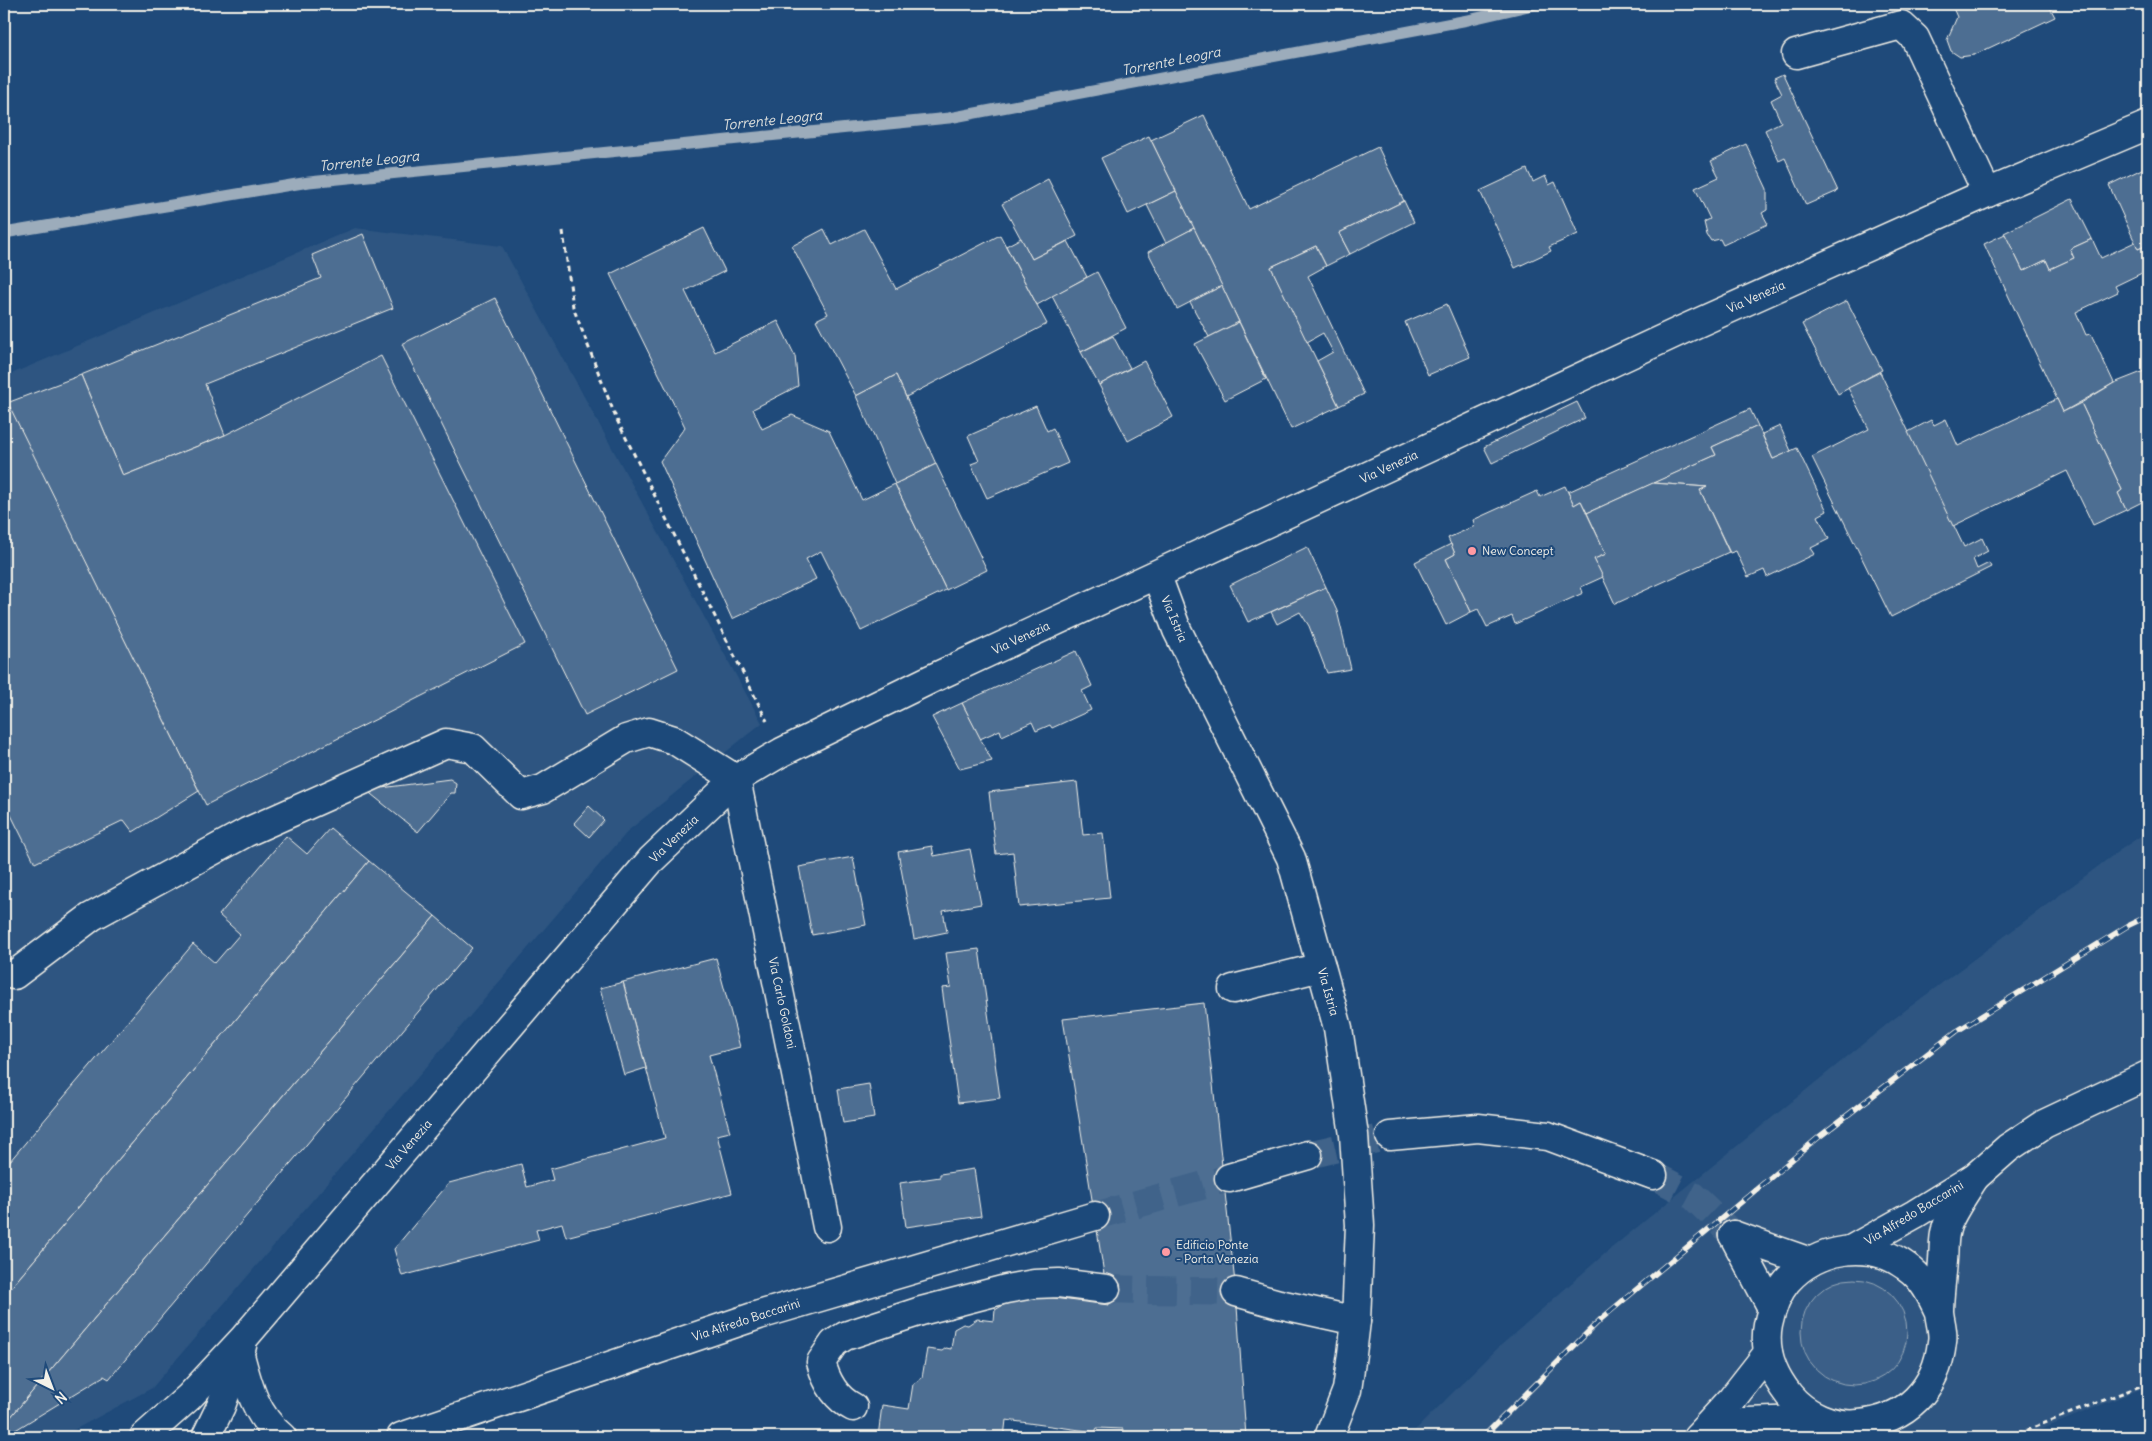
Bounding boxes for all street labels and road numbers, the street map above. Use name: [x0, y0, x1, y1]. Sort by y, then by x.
street label: Via Venezia: [1724, 277, 1787, 316]
street label: Via Venezia: [1357, 447, 1420, 486]
street label: Via Istria: [1158, 593, 1191, 644]
street label: Via Venezia: [989, 618, 1052, 657]
street label: Via Venezia: [646, 812, 701, 866]
street label: Via Carlo Goldoni: [765, 956, 800, 1050]
street label: Via Istria: [1315, 966, 1342, 1018]
street label: Via Venezia: [383, 1116, 435, 1173]
street label: Via Alfredo Baccarini: [1862, 1177, 1966, 1248]
street label: Via Alfredo Baccarini: [690, 1295, 802, 1344]

